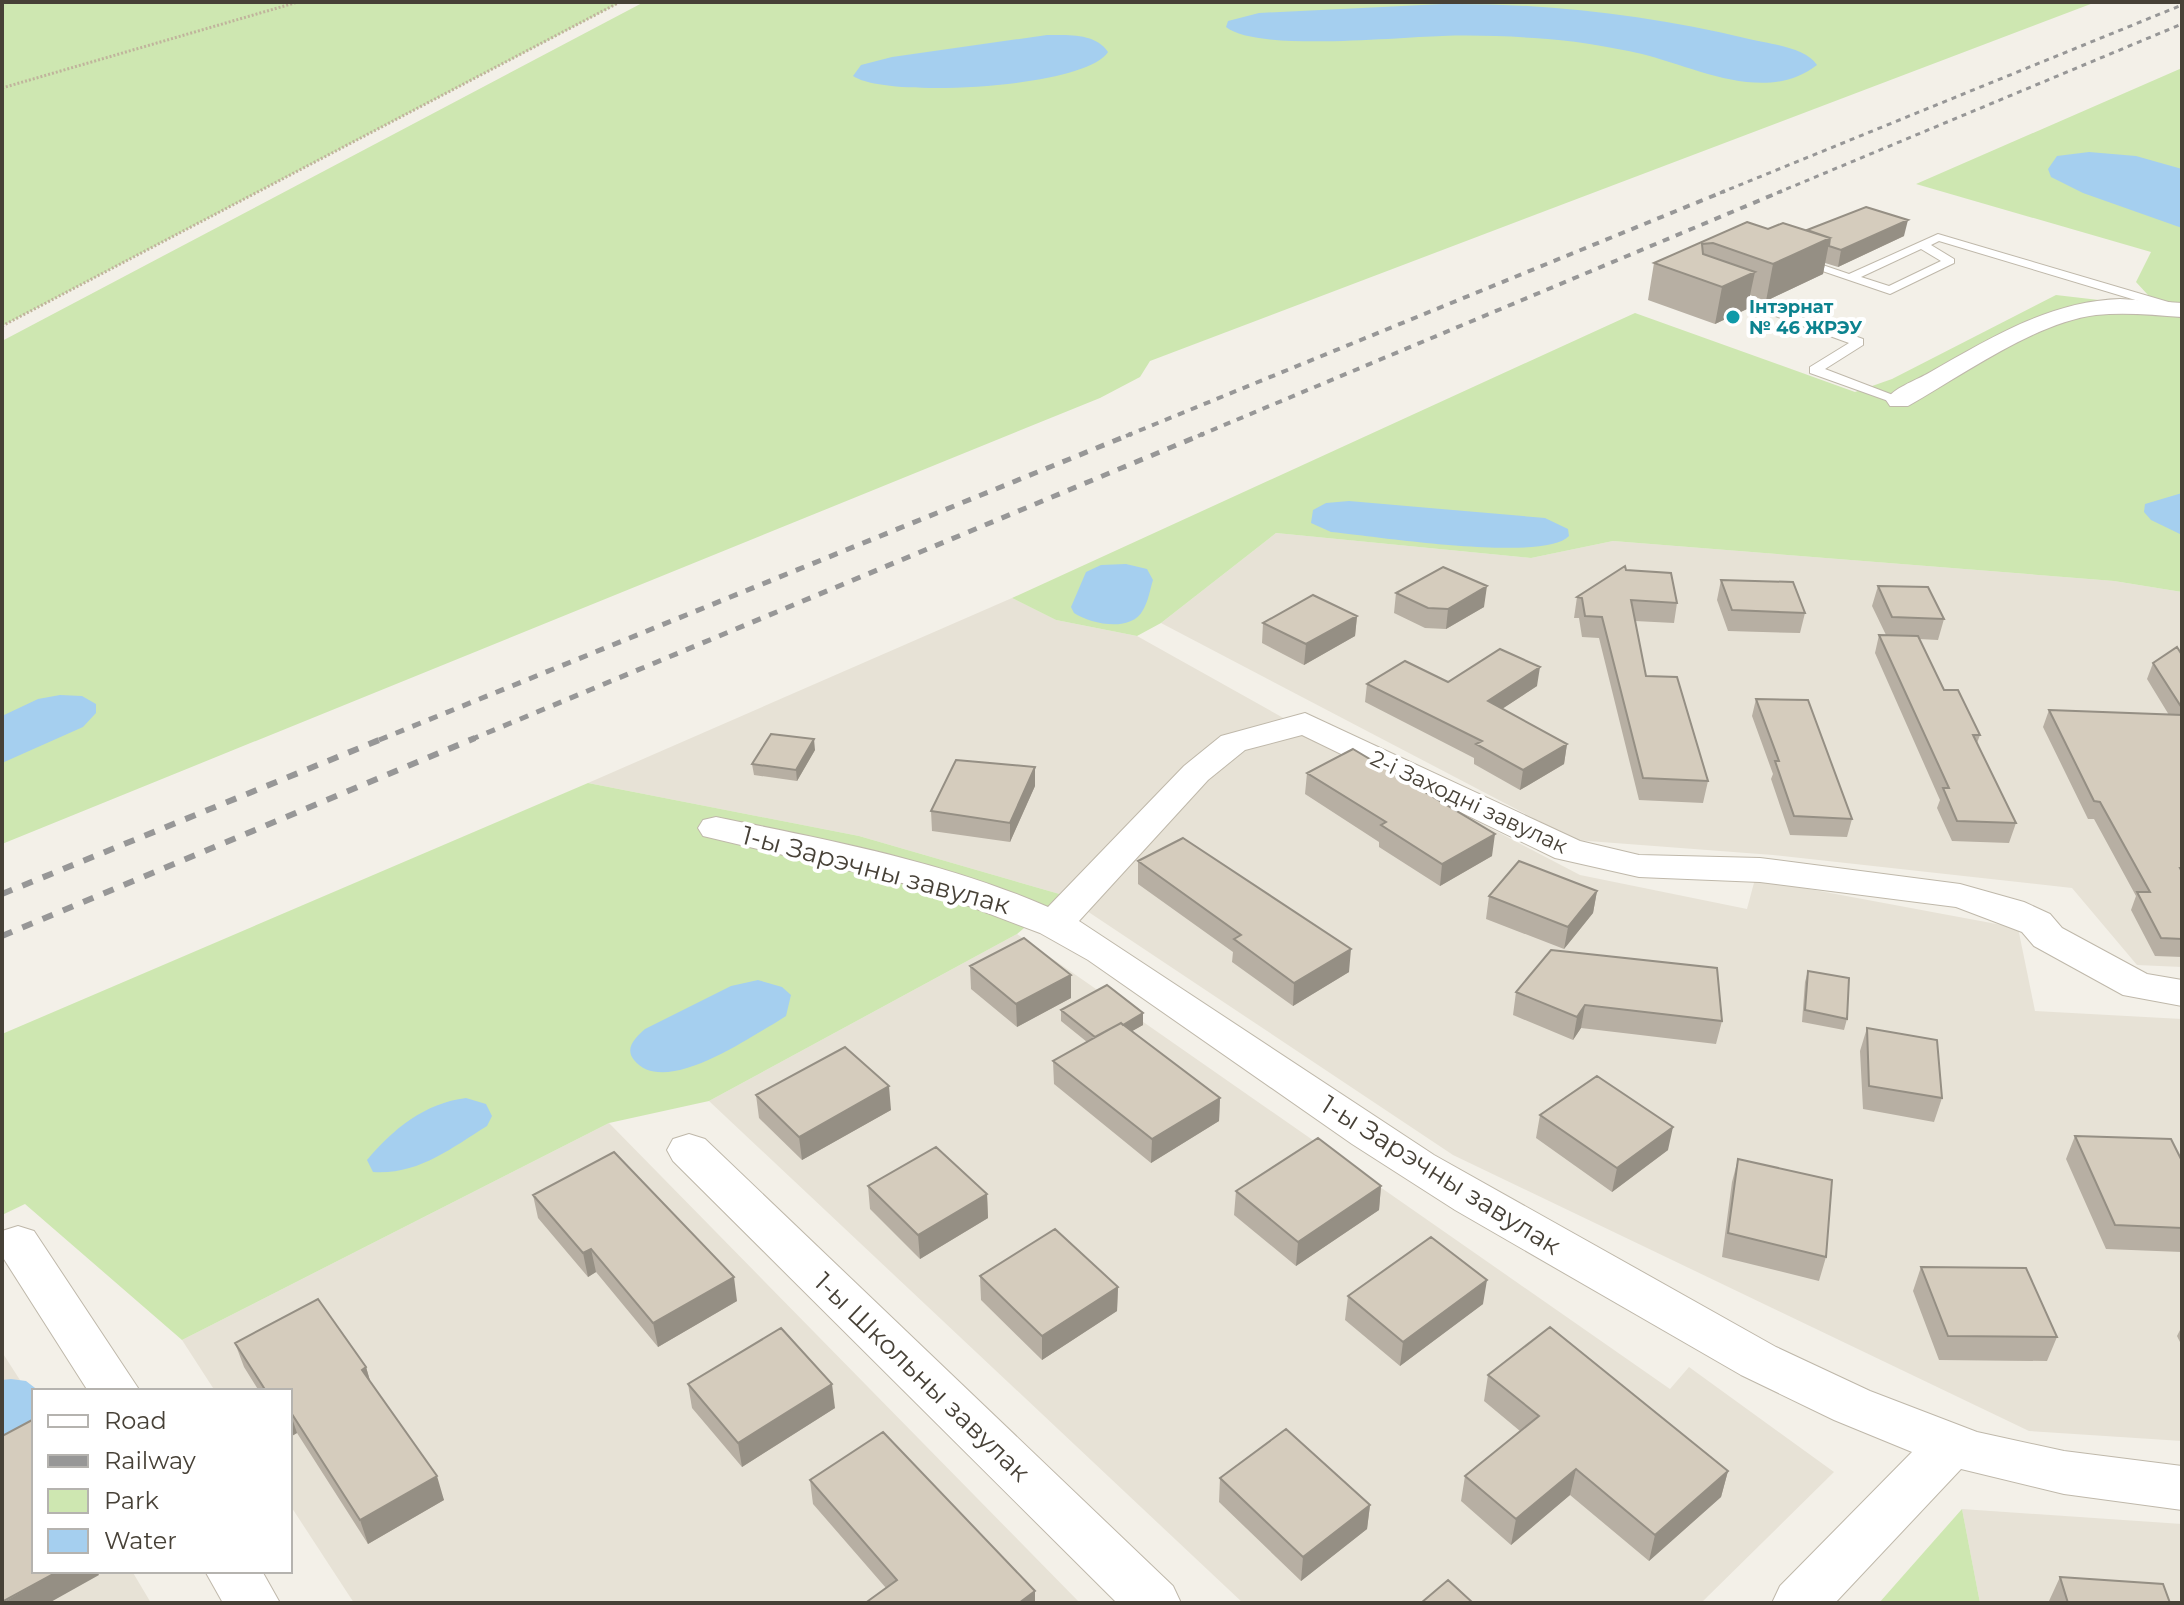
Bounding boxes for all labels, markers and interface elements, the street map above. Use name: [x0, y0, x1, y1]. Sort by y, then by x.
place label: Інтэрнат № 46 ЖРЭУ: [1749, 296, 1862, 339]
marker: Інтэрнат № 46 ЖРЭУ: [1724, 308, 1742, 326]
street label: 2-і Заходні завулак: [1366, 744, 1572, 860]
street label: 1-ы Зарэчны завулак: [738, 819, 1014, 921]
street label: 1-ы Зарэчны завулак: [1315, 1088, 1567, 1262]
street label: 1-ы Школьны завулак: [808, 1266, 1036, 1488]
legend: [32, 1389, 292, 1573]
text: Road: [104, 1406, 167, 1435]
text: Railway: [104, 1446, 196, 1475]
text: Park: [104, 1486, 159, 1515]
text: Water: [104, 1526, 177, 1555]

